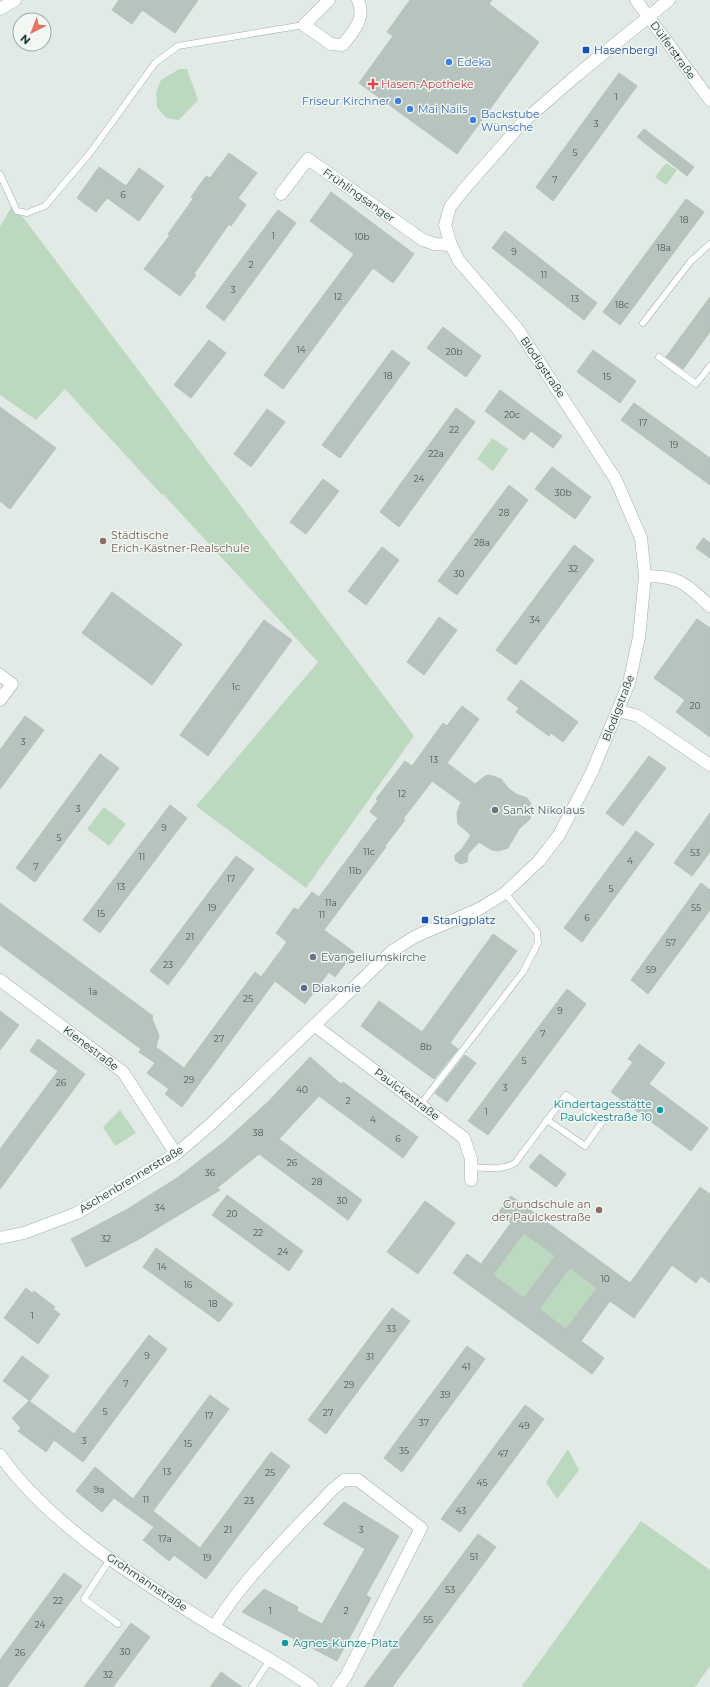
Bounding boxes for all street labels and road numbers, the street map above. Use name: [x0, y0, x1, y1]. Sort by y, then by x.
street label: Dülferstraße: [647, 18, 699, 82]
street label: Frühlingsanger: [320, 165, 398, 225]
street label: Blodigstraße: [518, 334, 569, 400]
street label: Blodigstraße: [599, 672, 637, 743]
street label: Kienestraße: [61, 1023, 122, 1074]
street label: Paulckestraße: [372, 1065, 443, 1123]
street label: Aschenbrennerstraße: [76, 1142, 186, 1216]
street label: Grohmannstraße: [104, 1550, 190, 1614]

